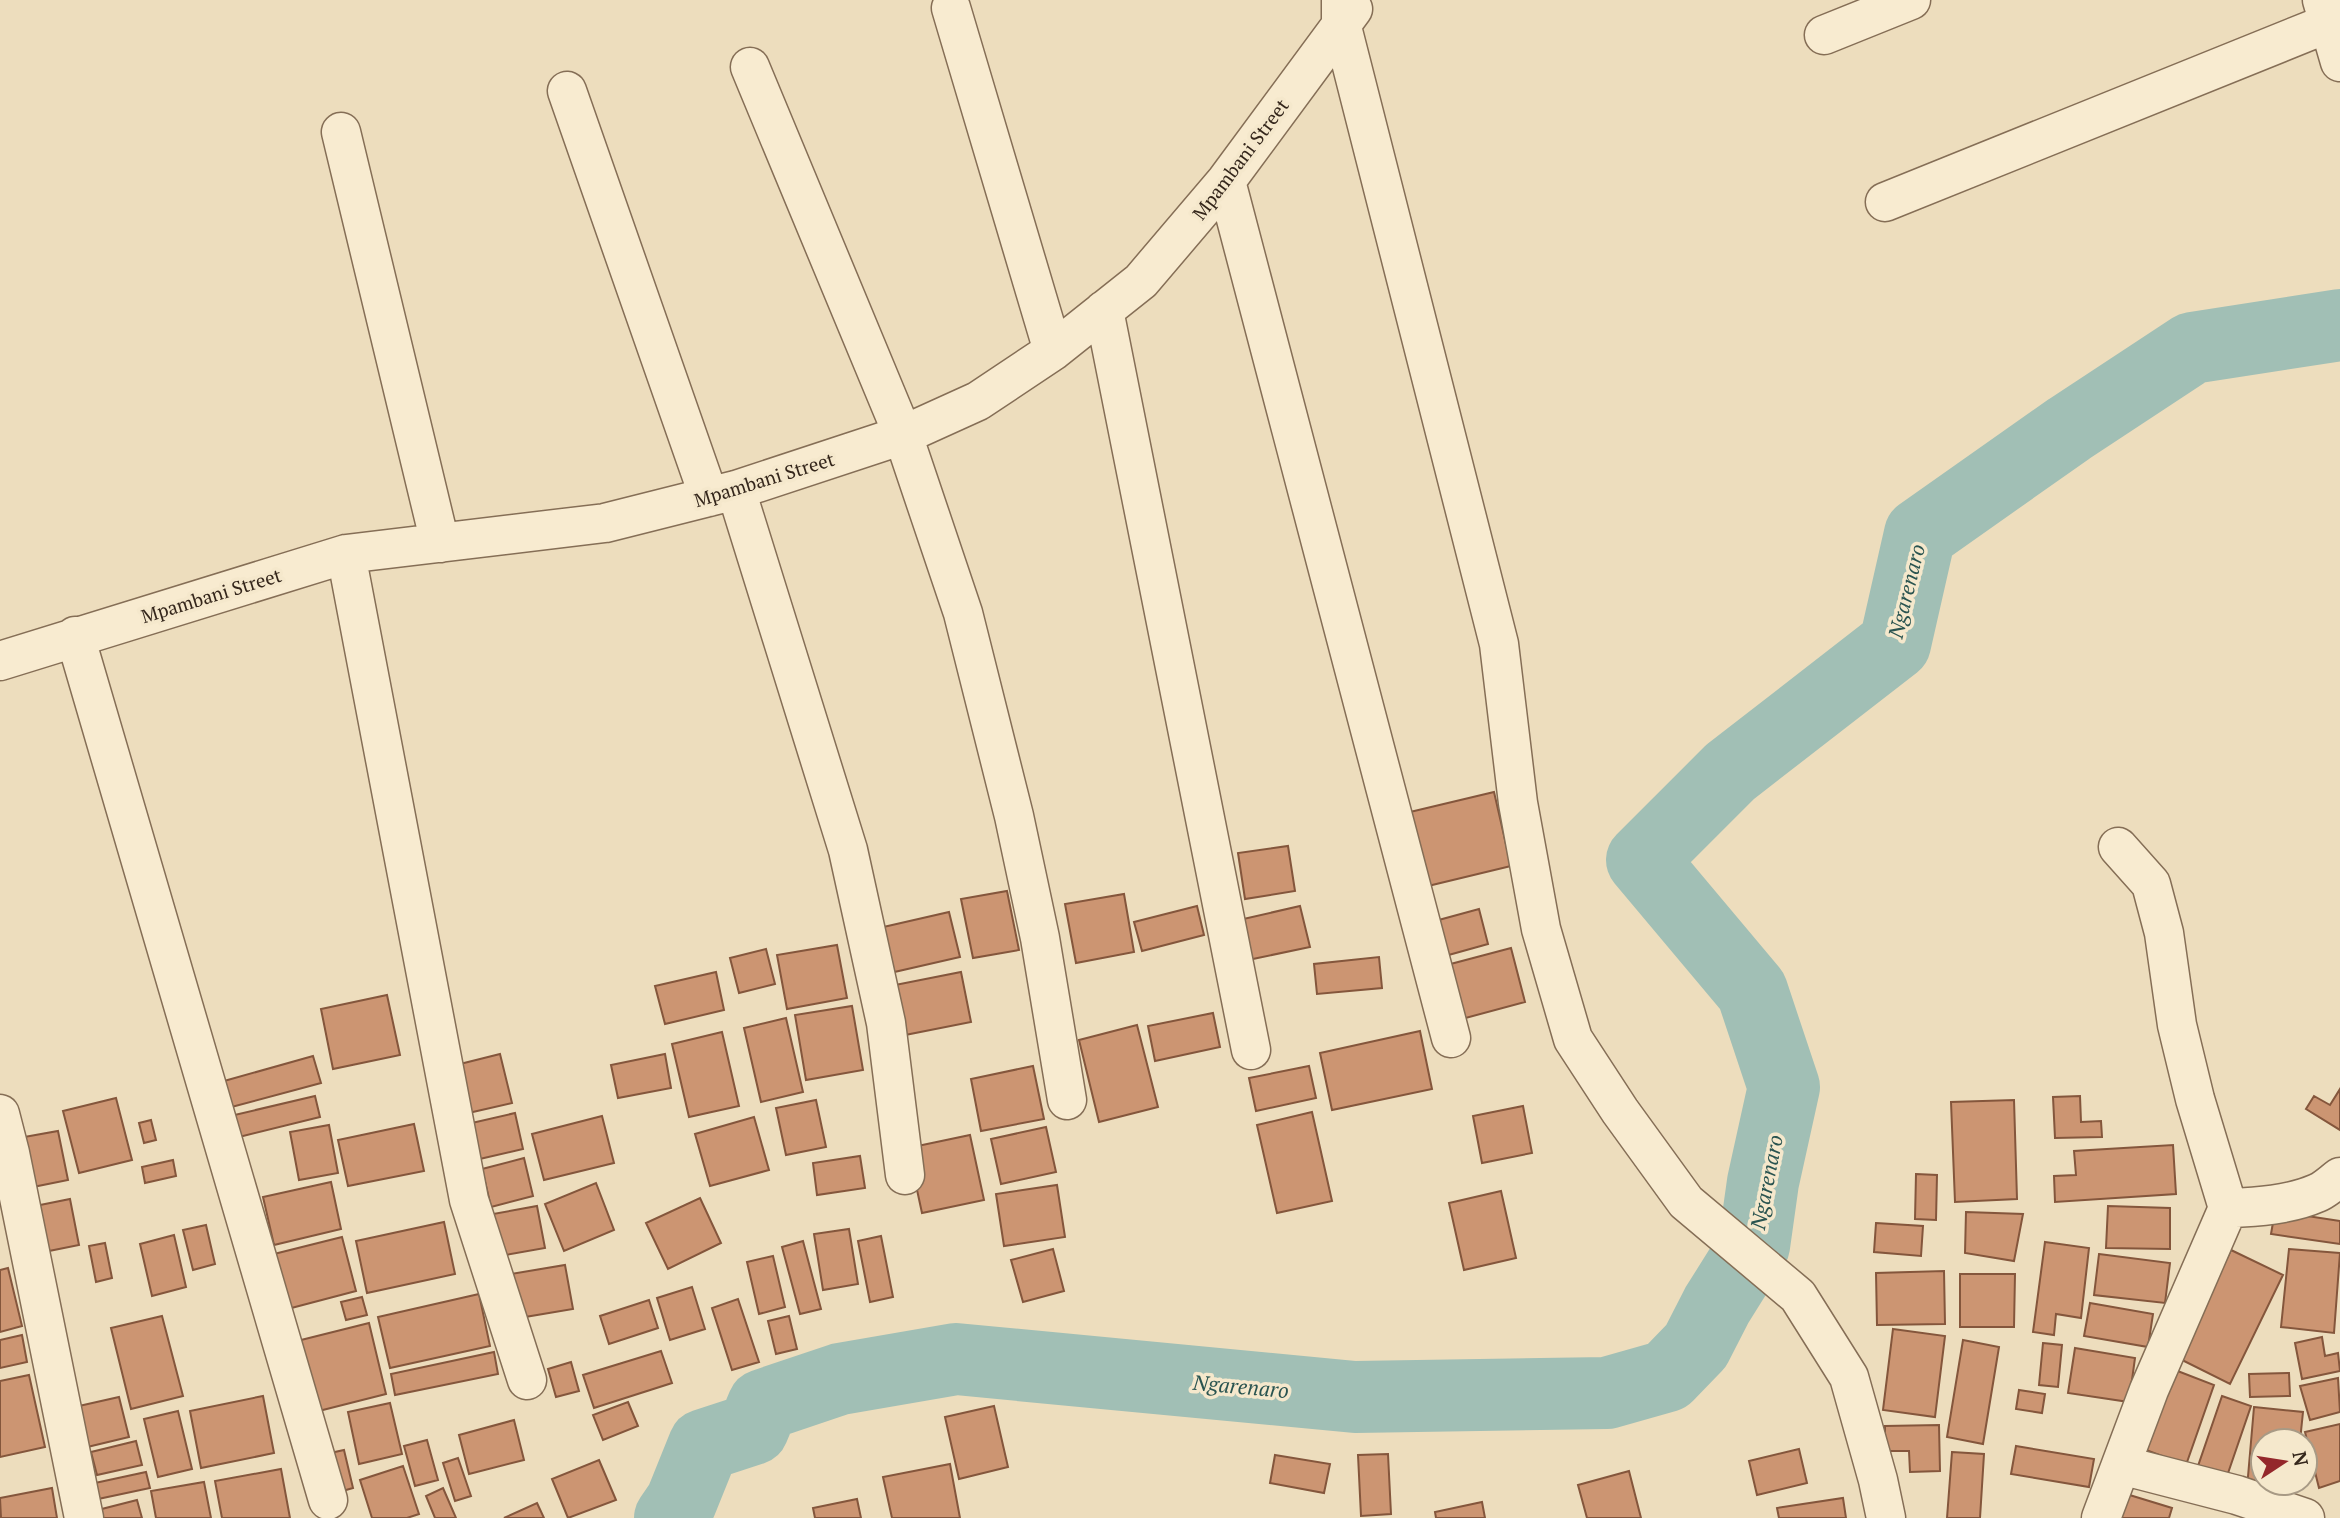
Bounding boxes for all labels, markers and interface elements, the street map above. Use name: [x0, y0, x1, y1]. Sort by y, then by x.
street label: Mpambani Street: [1186, 93, 1294, 225]
street label: Mpambani Street: [691, 446, 837, 512]
water label: Ngarenaro: [1881, 541, 1931, 642]
street label: Mpambani Street: [138, 562, 284, 628]
water label: Ngarenaro: [1743, 1132, 1789, 1233]
water label: Ngarenaro: [1191, 1368, 1290, 1404]
north arrow: [2249, 1427, 2319, 1497]
text: N: [2287, 1449, 2315, 1469]

